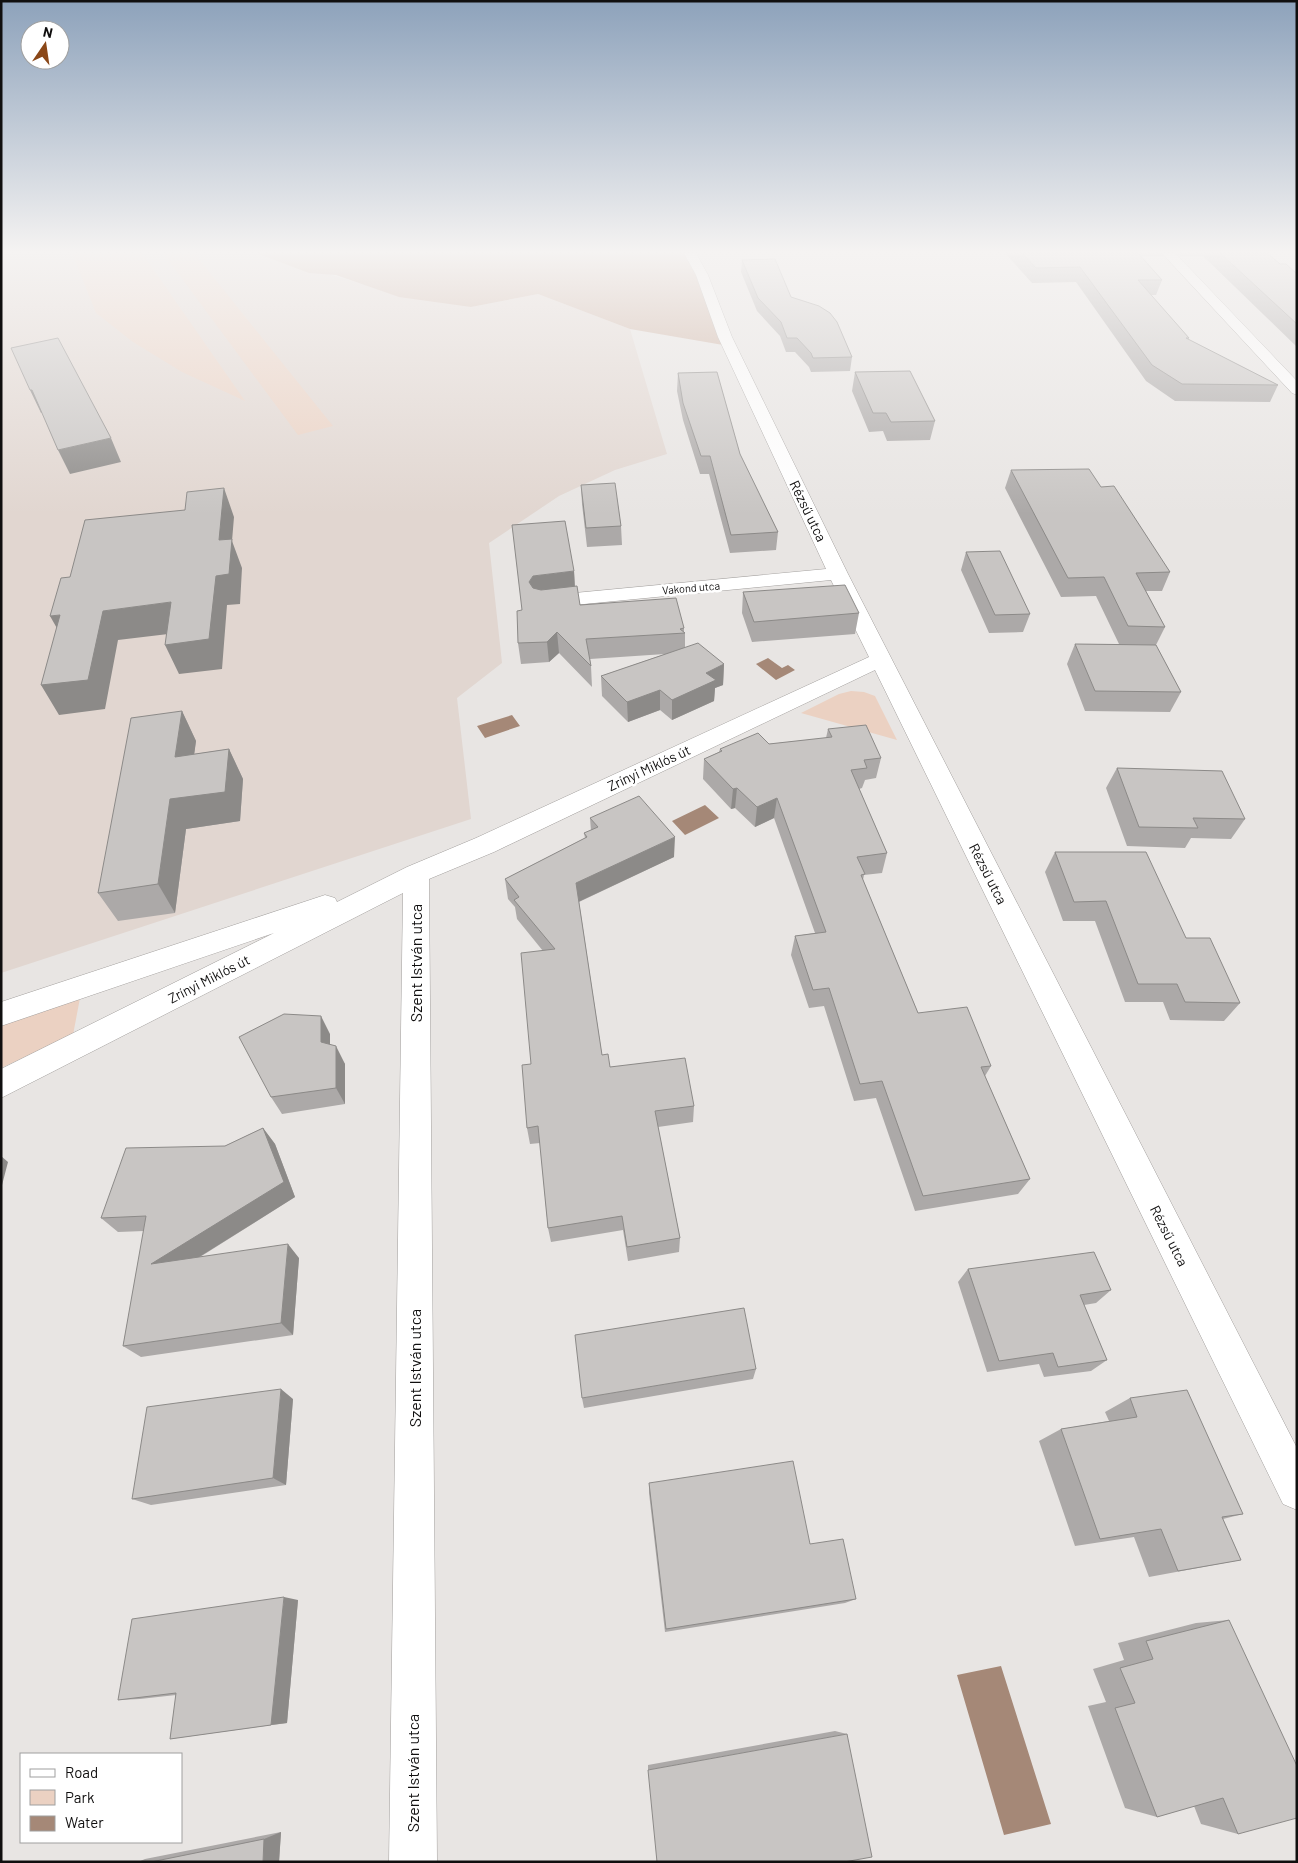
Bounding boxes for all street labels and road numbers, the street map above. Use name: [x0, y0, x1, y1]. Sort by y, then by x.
street label: Rézsű utca: [786, 477, 831, 544]
street label: Vakond utca: [661, 578, 720, 597]
street label: Zrínyi Miklós út: [605, 741, 693, 794]
street label: Rézsű utca: [966, 840, 1011, 907]
street label: Szent István utca: [406, 904, 425, 1022]
street label: Zrínyi Miklós út: [165, 951, 253, 1006]
street label: Rézsű utca: [1147, 1202, 1192, 1269]
street label: Szent István utca: [405, 1309, 424, 1427]
street label: Szent István utca: [403, 1714, 422, 1832]

